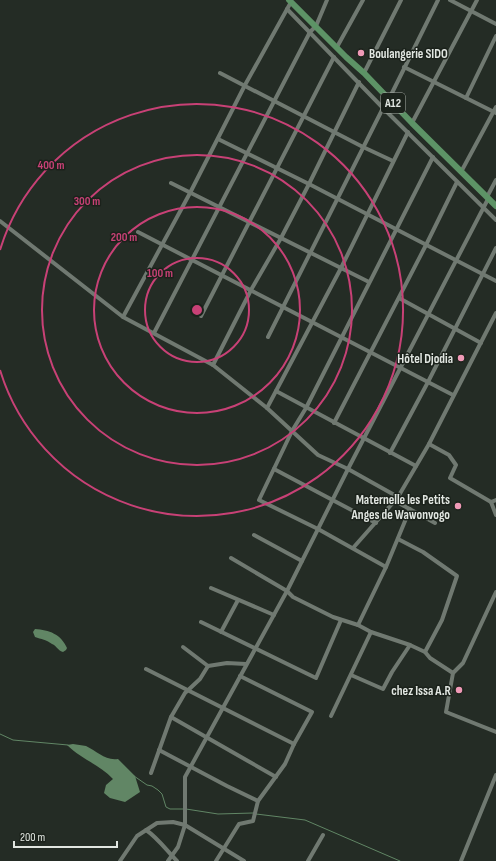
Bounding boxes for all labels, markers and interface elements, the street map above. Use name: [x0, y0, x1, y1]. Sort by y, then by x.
place label: Boulangerie SIDO: [369, 46, 448, 62]
marker: Boulangerie SIDO: [356, 48, 366, 58]
road number: A12: [381, 93, 405, 113]
text: 400 m: [38, 158, 64, 173]
text: 300 m: [74, 194, 100, 209]
text: 200 m: [111, 230, 137, 245]
text: 100 m: [147, 266, 173, 281]
centre of rings: [190, 303, 204, 317]
place label: Hôtel Djodia: [397, 351, 453, 367]
marker: Hôtel Djodia: [456, 353, 466, 363]
place label: Maternelle les Petits Anges de Wawonvogo: [351, 492, 450, 523]
marker: Maternelle les Petits Anges de Wawonvogo: [453, 501, 463, 511]
place label: chez Issa A.R: [391, 683, 452, 699]
marker: chez Issa A.R: [454, 685, 464, 695]
scale bar: [14, 823, 117, 849]
text: 200 m: [20, 830, 46, 845]

